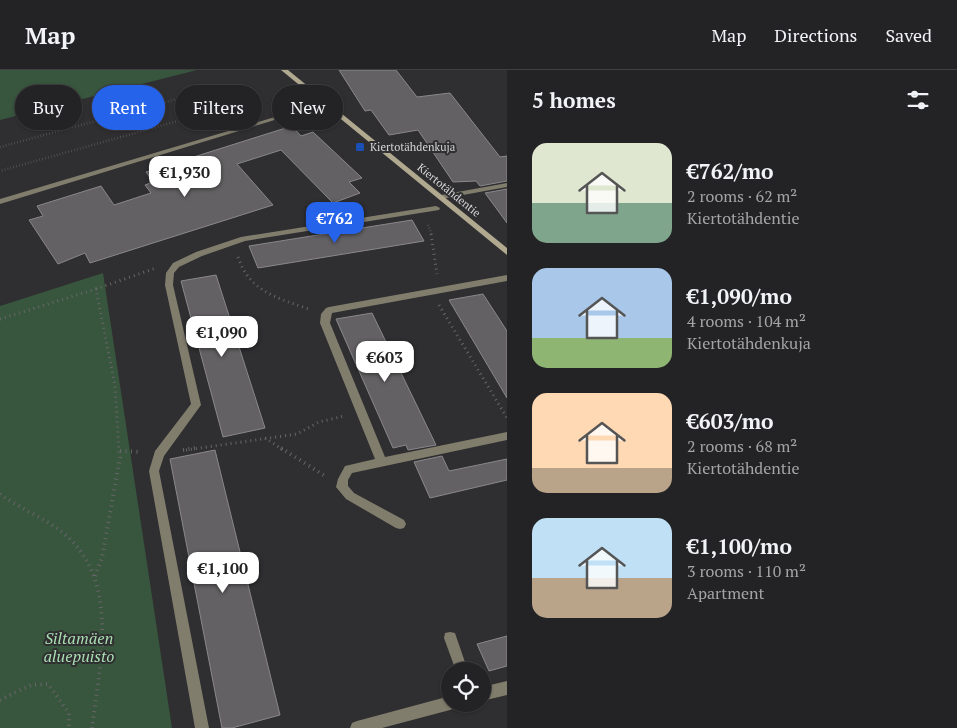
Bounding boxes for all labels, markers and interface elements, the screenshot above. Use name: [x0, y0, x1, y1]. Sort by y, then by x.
text: Map: [25, 19, 75, 51]
text: Map: [711, 23, 746, 47]
text: Directions: [774, 23, 857, 47]
text: Saved: [885, 23, 932, 47]
chip: Buy: [15, 85, 82, 130]
chip: Rent: [92, 85, 165, 130]
chip: Filters: [175, 85, 262, 130]
chip: New: [272, 85, 343, 130]
text: 5 homes: [532, 86, 616, 114]
icon: filters: [904, 86, 932, 114]
place label: Kiertotähdenkuja: [370, 140, 456, 154]
marker: Kiertotähdenkuja: [354, 141, 366, 153]
pin: €1,930: [144, 156, 226, 198]
text: €762/mo: [687, 157, 774, 185]
street label: Kiertotähdentie: [415, 160, 484, 220]
text: €1,930: [160, 161, 210, 183]
icon: home: [572, 163, 632, 223]
text: 2 rooms · 62 m²: [687, 185, 797, 207]
pin: €762: [305, 202, 365, 244]
text: €762: [317, 207, 353, 229]
text: Kiertotähdentie: [687, 207, 800, 229]
text: €1,090/mo: [687, 282, 792, 310]
icon: home: [572, 288, 632, 348]
text: 4 rooms · 104 m²: [687, 310, 806, 332]
pin: €1,090: [181, 316, 263, 358]
text: €1,090: [197, 321, 247, 343]
text: Kiertotähdenkuja: [687, 332, 811, 354]
pin: €603: [355, 340, 415, 383]
text: €603: [367, 346, 403, 368]
text: €603/mo: [687, 407, 774, 435]
icon: home: [572, 413, 632, 473]
text: 2 rooms · 68 m²: [687, 435, 797, 457]
text: Kiertotähdentie: [687, 457, 800, 479]
text: €1,100/mo: [687, 532, 792, 560]
icon: home: [572, 538, 632, 598]
pin: €1,100: [182, 552, 264, 594]
text: €1,100: [198, 557, 248, 579]
text: 3 rooms · 110 m²: [687, 560, 806, 582]
text: Apartment: [687, 582, 764, 604]
park label: Siltamäen aluepuisto: [44, 627, 114, 667]
map controls: [441, 662, 491, 712]
button: locate: [441, 662, 491, 712]

